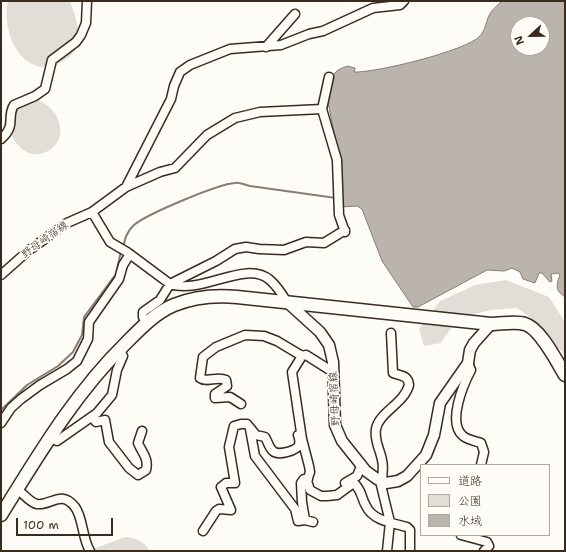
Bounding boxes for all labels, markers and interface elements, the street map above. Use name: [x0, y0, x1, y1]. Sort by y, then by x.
north arrow: [510, 16, 550, 56]
text: N: [511, 33, 528, 47]
street label: 野母崎宿線: [19, 218, 71, 262]
street label: 野母崎宿線: [327, 371, 343, 427]
legend: [420, 464, 550, 536]
text: 道路: [458, 473, 482, 489]
text: 公園: [458, 493, 482, 509]
scale bar: [18, 510, 115, 536]
text: 水域: [458, 513, 482, 529]
text: 100 m: [23, 517, 59, 533]

